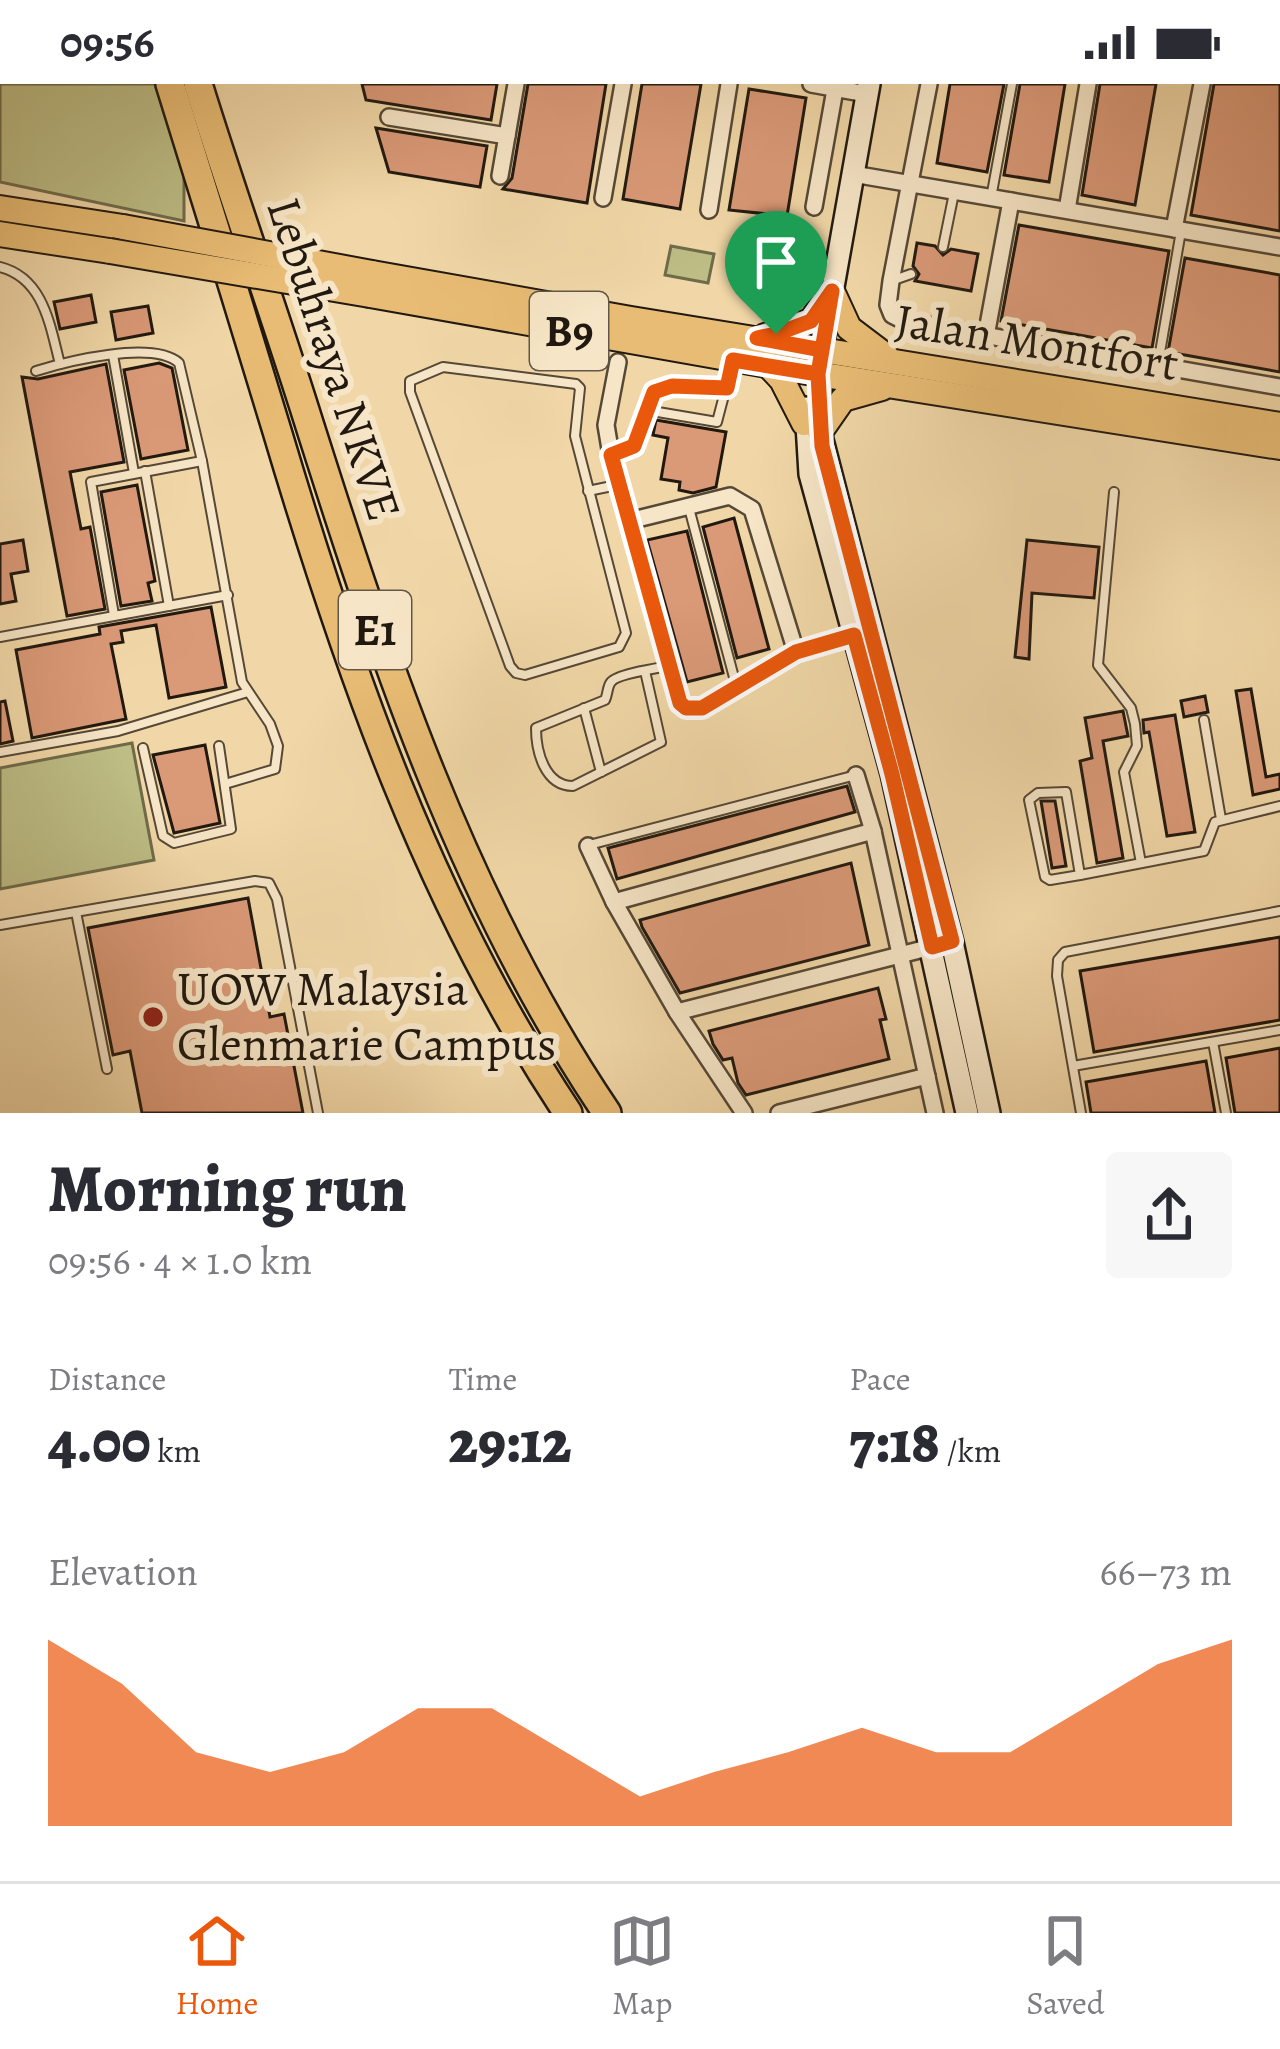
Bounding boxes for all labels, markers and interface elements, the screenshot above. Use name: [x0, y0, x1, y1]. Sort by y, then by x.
text: 09:56: [60, 11, 154, 73]
street label: Lebuhraya NKVE: [251, 189, 417, 529]
pin: [725, 211, 827, 334]
icon: arrive: [743, 229, 809, 295]
street label: Jalan Montfort: [891, 287, 1183, 397]
road number: B9: [530, 292, 608, 370]
road number: E1: [339, 591, 411, 669]
place label: UOW Malaysia Glenmarie Campus: [177, 956, 556, 1077]
marker: UOW Malaysia Glenmarie Campus: [140, 1004, 166, 1030]
text: Morning run: [48, 1144, 407, 1234]
button: share: [1106, 1152, 1232, 1278]
text: 09:56 · 4 × 1.0 km: [48, 1234, 312, 1287]
text: Distance: [48, 1356, 166, 1401]
text: Time: [449, 1356, 517, 1401]
text: Pace: [849, 1356, 911, 1401]
text: 4.00: [48, 1401, 151, 1483]
text: 29:12: [449, 1401, 572, 1483]
text: 7:18: [849, 1401, 940, 1483]
text: km: [151, 1428, 201, 1473]
text: /km: [940, 1428, 1001, 1473]
text: Elevation: [48, 1545, 198, 1598]
text: 66–73 m: [1099, 1545, 1232, 1598]
tab: Home: [175, 1908, 258, 2025]
tab: Map: [609, 1908, 675, 2025]
tab: Saved: [1026, 1908, 1105, 2025]

